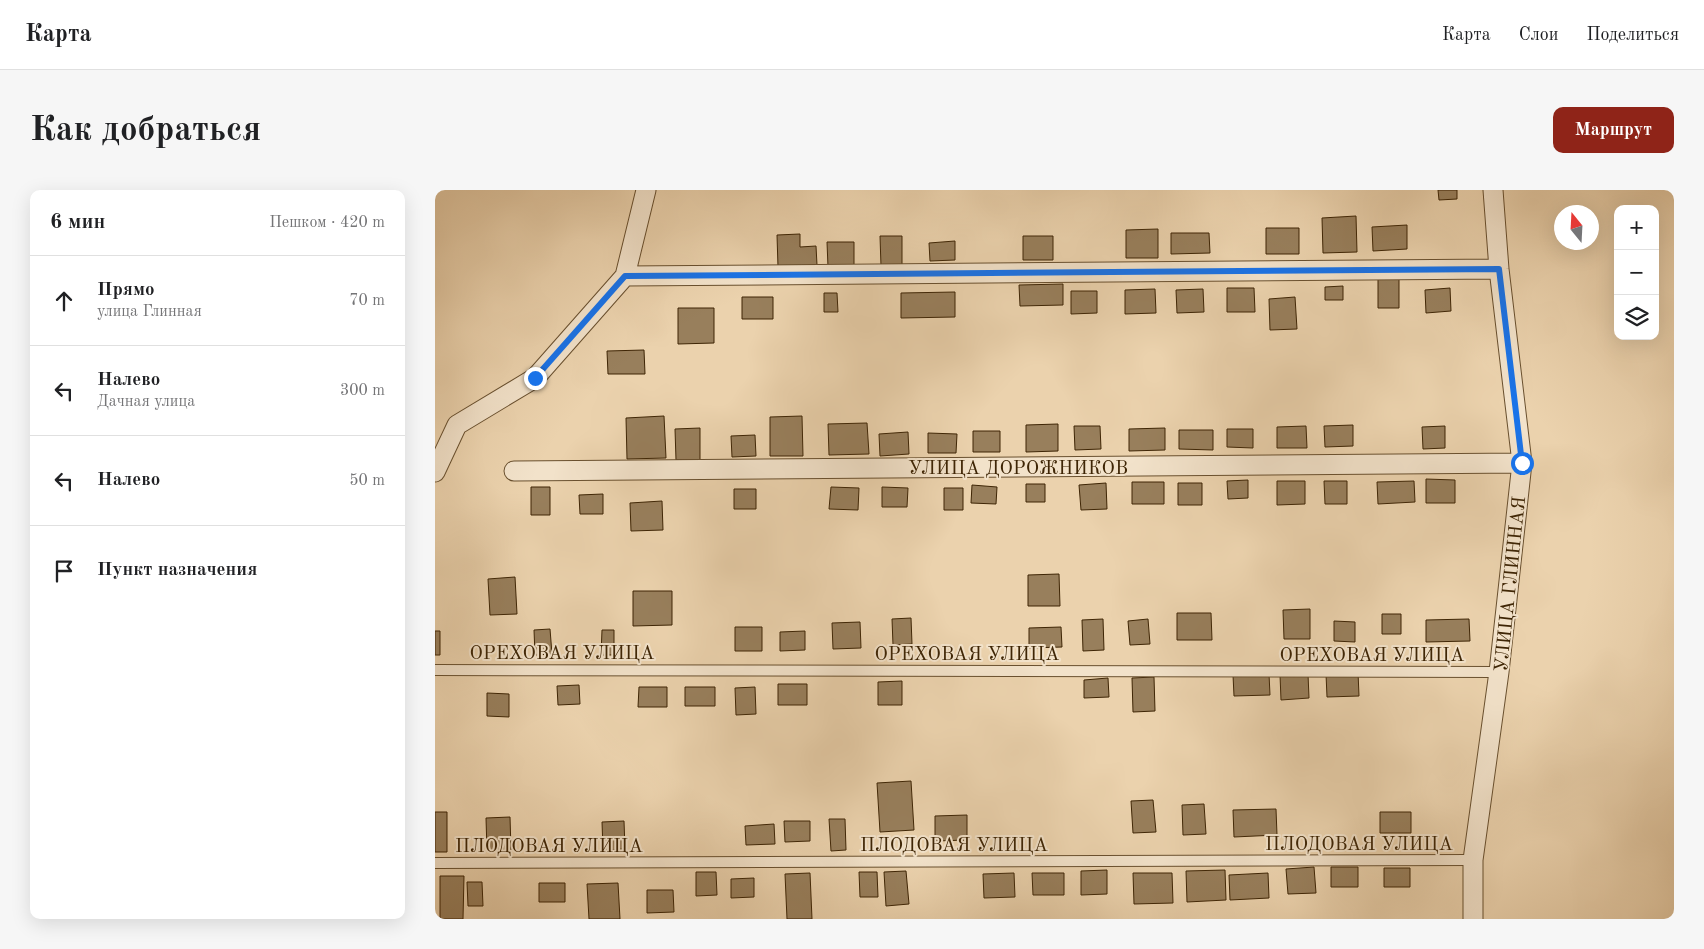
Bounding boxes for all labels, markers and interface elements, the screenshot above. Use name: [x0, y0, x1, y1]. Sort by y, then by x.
text: Карта: [25, 23, 92, 47]
text: Карта: [1442, 26, 1491, 44]
text: Слои: [1519, 26, 1558, 44]
text: Поделиться: [1586, 26, 1679, 44]
button: Маршрут: [1553, 107, 1674, 153]
text: Как добраться: [30, 113, 261, 148]
north arrow: [1554, 205, 1599, 250]
map controls: [1614, 205, 1659, 340]
button: +: [1614, 205, 1659, 250]
text: 6 мин: [50, 212, 105, 233]
text: Пешком · 420 m: [269, 215, 385, 231]
button: −: [1614, 250, 1659, 295]
text: Прямо: [97, 281, 155, 300]
icon: ahead: [50, 287, 78, 315]
text: 70 m: [349, 293, 385, 309]
button: layers: [1614, 295, 1659, 340]
text: улица Глинная: [97, 304, 202, 320]
route end: [524, 367, 547, 390]
text: Налево: [97, 371, 160, 390]
icon: left: [50, 377, 78, 405]
text: 300 m: [340, 383, 385, 399]
text: Дачная улица: [97, 394, 195, 410]
route start: [1511, 452, 1534, 475]
street label: УЛИЦА ДОРОЖНИКОВ: [908, 460, 1128, 479]
icon: left: [50, 467, 78, 495]
text: Налево: [97, 471, 160, 490]
text: 50 m: [349, 473, 385, 489]
street label: УЛИЦА ГЛИННАЯ: [1493, 495, 1530, 673]
icon: arrive: [50, 557, 78, 585]
text: Пункт назначения: [97, 561, 257, 580]
street label: ОРЕХОВАЯ УЛИЦА: [470, 645, 655, 664]
street label: ОРЕХОВАЯ УЛИЦА: [875, 646, 1060, 665]
street label: ОРЕХОВАЯ УЛИЦА: [1280, 647, 1465, 666]
street label: ПЛОДОВАЯ УЛИЦА: [1265, 836, 1454, 855]
street label: ПЛОДОВАЯ УЛИЦА: [860, 837, 1049, 856]
street label: ПЛОДОВАЯ УЛИЦА: [455, 838, 644, 857]

